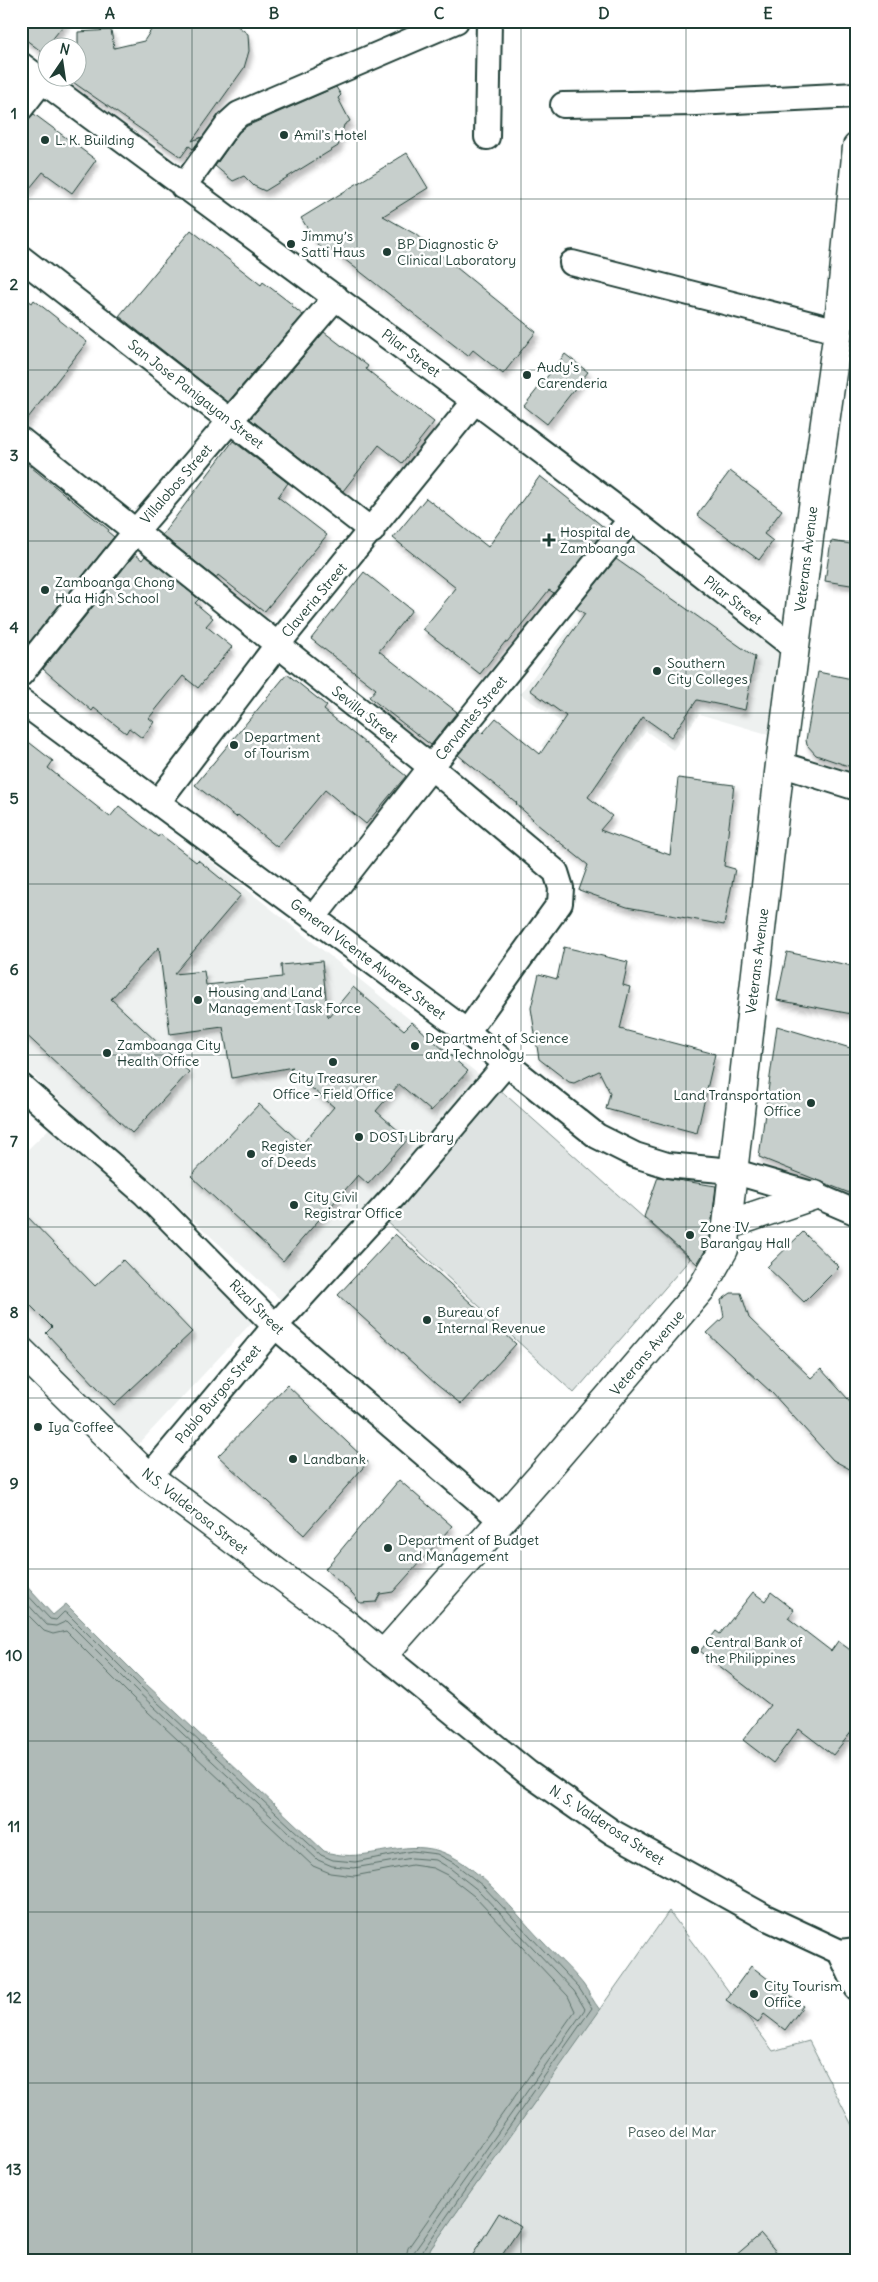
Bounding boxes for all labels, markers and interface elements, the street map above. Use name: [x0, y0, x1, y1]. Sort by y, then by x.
text: A: [105, 3, 115, 23]
text: B: [269, 3, 280, 23]
text: C: [434, 3, 445, 23]
text: D: [598, 3, 610, 23]
text: E: [763, 3, 773, 23]
north arrow: [38, 38, 88, 88]
text: N: [58, 39, 72, 59]
text: 1: [11, 103, 17, 123]
place label: Amil's Hotel: [294, 126, 367, 144]
marker: Amil's Hotel: [278, 129, 290, 141]
place label: L. K. Building: [55, 131, 135, 149]
marker: L. K. Building: [39, 134, 51, 146]
place label: Jimmy’s Satti Haus: [301, 227, 365, 261]
place label: BP Diagnostic & Clinical Laboratory: [397, 235, 516, 269]
marker: Jimmy’s Satti Haus: [285, 238, 297, 250]
marker: BP Diagnostic & Clinical Laboratory: [381, 246, 393, 258]
text: 2: [10, 274, 19, 294]
street label: Pilar Street: [378, 325, 444, 381]
street label: San Jose Panigayan Street: [125, 335, 268, 453]
place label: Audy's Carenderia: [537, 358, 608, 392]
marker: Audy's Carenderia: [521, 369, 533, 381]
street label: Villalobos Street: [136, 440, 216, 528]
text: 3: [9, 445, 19, 465]
street label: Veterans Avenue: [791, 505, 821, 613]
place label: Hospital de Zamboanga: [560, 523, 636, 557]
marker: Hospital de Zamboanga: [542, 533, 556, 547]
street label: Claveria Street: [277, 559, 351, 641]
street label: Pilar Street: [700, 572, 766, 629]
place label: Zamboanga Chong Hua High School: [55, 573, 175, 607]
marker: Zamboanga Chong Hua High School: [39, 584, 51, 596]
text: 4: [9, 617, 19, 637]
place label: Southern City Colleges: [667, 654, 748, 688]
marker: Southern City Colleges: [651, 665, 663, 677]
street label: Cervantes Street: [431, 672, 511, 764]
street label: Sevilla Street: [328, 682, 402, 746]
place label: Department of Tourism: [244, 728, 321, 762]
marker: Department of Tourism: [228, 739, 240, 751]
text: 5: [9, 788, 19, 808]
street label: General Vicente Alvarez Street: [287, 895, 450, 1024]
street label: Veterans Avenue: [742, 907, 772, 1015]
text: 6: [9, 959, 19, 979]
place label: Housing and Land Management Task Force: [208, 983, 361, 1017]
marker: Housing and Land Management Task Force: [192, 994, 204, 1006]
place label: Department of Science and Technology: [425, 1029, 569, 1063]
place label: Zamboanga City Health Office: [117, 1036, 221, 1070]
marker: Department of Science and Technology: [409, 1040, 421, 1052]
marker: Zamboanga City Health Office: [101, 1047, 113, 1059]
marker: City Treasurer Office - Field Office: [327, 1056, 339, 1068]
place label: City Treasurer Office - Field Office: [272, 1069, 394, 1103]
place label: Land Transportation Office: [673, 1086, 801, 1120]
marker: Land Transportation Office: [805, 1097, 817, 1109]
place label: DOST Library: [369, 1128, 454, 1146]
text: 7: [10, 1131, 18, 1151]
marker: DOST Library: [353, 1131, 365, 1143]
place label: Register of Deeds: [261, 1137, 316, 1171]
marker: Register of Deeds: [245, 1148, 257, 1160]
place label: City Civil Registrar Office: [304, 1188, 402, 1222]
marker: City Civil Registrar Office: [288, 1199, 300, 1211]
place label: Zone IV Barangay Hall: [700, 1218, 790, 1252]
marker: Zone IV Barangay Hall: [684, 1229, 696, 1241]
street label: Rizal Street: [226, 1276, 288, 1338]
text: 8: [9, 1302, 19, 1322]
place label: Bureau of Internal Revenue: [437, 1303, 546, 1337]
street label: Veterans Avenue: [606, 1307, 688, 1399]
marker: Bureau of Internal Revenue: [421, 1314, 433, 1326]
street label: Pablo Burgos Street: [171, 1341, 265, 1447]
place label: Iya Coffee: [48, 1418, 114, 1436]
marker: Iya Coffee: [32, 1421, 44, 1433]
place label: Landbank: [303, 1450, 366, 1468]
marker: Landbank: [287, 1453, 299, 1465]
street label: N.S. Valderosa Street: [138, 1464, 252, 1558]
text: 9: [9, 1473, 19, 1493]
place label: Department of Budget and Management: [398, 1531, 539, 1565]
marker: Department of Budget and Management: [382, 1542, 394, 1554]
place label: Central Bank of the Philippines: [705, 1633, 803, 1667]
marker: Central Bank of the Philippines: [689, 1644, 701, 1656]
text: 10: [6, 1645, 22, 1665]
street label: N. S. Valderosa Street: [546, 1781, 668, 1869]
text: 11: [8, 1816, 20, 1836]
place label: City Tourism Office: [764, 1977, 842, 2011]
text: 12: [6, 1987, 22, 2007]
marker: City Tourism Office: [748, 1988, 760, 2000]
park label: Paseo del Mar: [628, 2123, 716, 2141]
text: 13: [6, 2159, 22, 2179]

